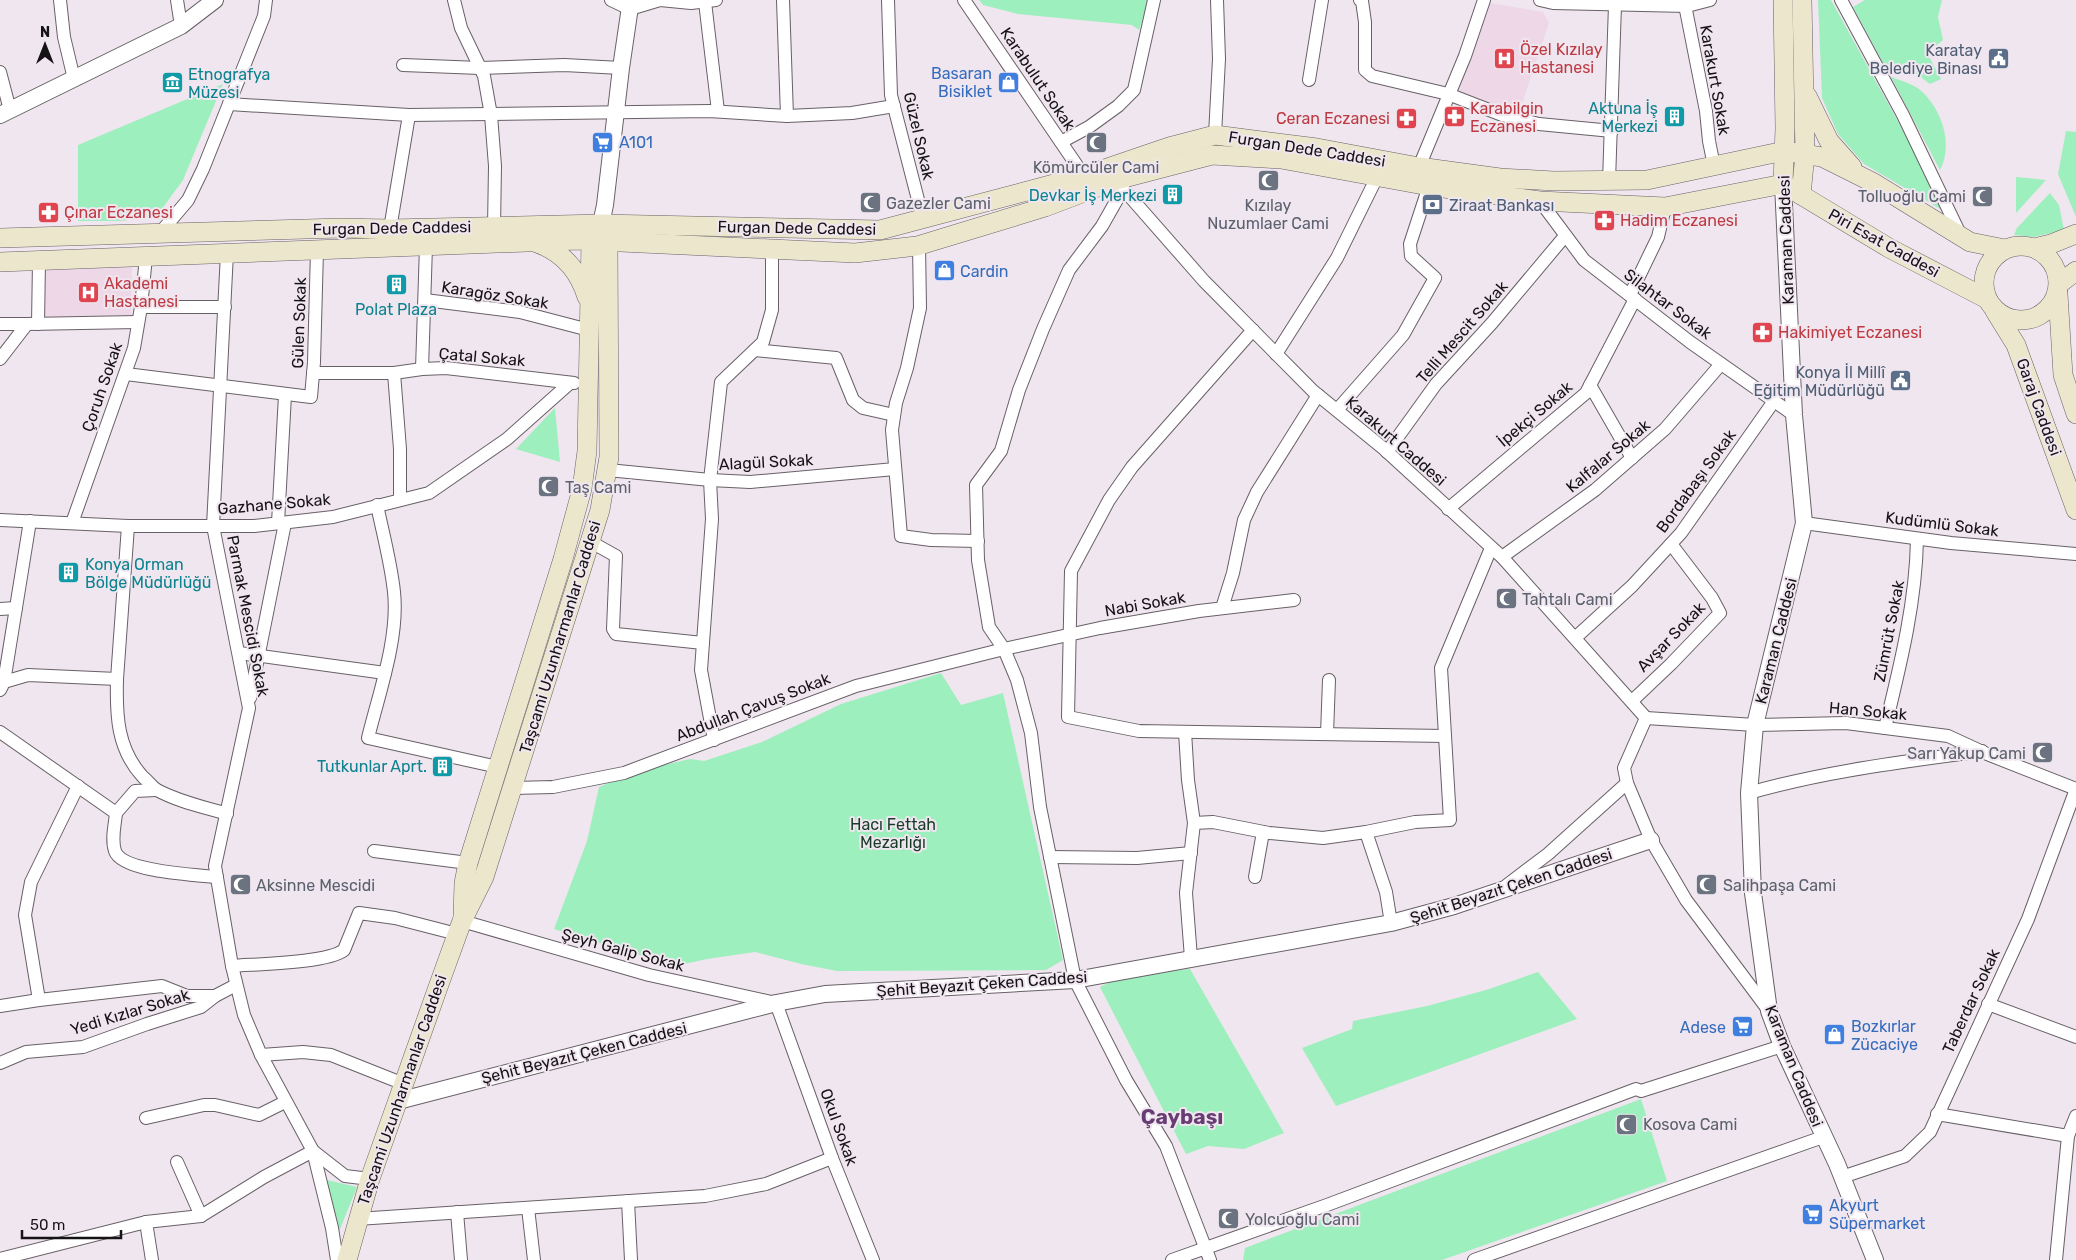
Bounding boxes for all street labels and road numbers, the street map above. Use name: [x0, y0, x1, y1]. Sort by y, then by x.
street label: Karakurt Sokak: [1696, 23, 1734, 137]
street label: Karabulut Sokak: [996, 24, 1080, 135]
street label: Güzel Sokak: [900, 90, 939, 183]
street label: Furgan Dede Caddesi: [1227, 127, 1387, 171]
street label: Karaman Caddesi: [1774, 175, 1798, 305]
street label: Piri Esat Caddesi: [1825, 205, 1943, 281]
street label: Furgan Dede Caddesi: [313, 217, 471, 239]
street label: Furgan Dede Caddesi: [718, 217, 876, 239]
street label: Silahtar Sokak: [1620, 265, 1716, 344]
street label: Gülen Sokak: [288, 276, 310, 369]
street label: Telli Mescit Sokak: [1412, 276, 1512, 387]
street label: Karagöz Sokak: [440, 277, 551, 313]
street label: Çoruh Sokak: [78, 339, 126, 434]
street label: Çatal Sokak: [438, 344, 527, 370]
street label: Garaj Caddesi: [2013, 356, 2065, 458]
street label: İpekçi Sokak: [1494, 377, 1577, 451]
street label: Karakurt Caddesi: [1342, 392, 1450, 490]
street label: Kalfalar Sokak: [1562, 415, 1654, 497]
street label: Bordabaşı Sokak: [1652, 425, 1740, 536]
street label: Alagül Sokak: [718, 450, 815, 474]
street label: Gazhane Sokak: [217, 490, 332, 518]
street label: Kudümlü Sokak: [1884, 508, 2000, 540]
street label: Taşcami Uzunharmanlar Caddesi: [515, 518, 605, 756]
street label: Parmak Mescidi Sokak: [223, 534, 273, 699]
street label: Karaman Caddesi: [1751, 576, 1801, 706]
street label: Zümrüt Sokak: [1870, 578, 1908, 684]
street label: Nabi Sokak: [1103, 587, 1188, 620]
street label: Avşar Sokak: [1633, 598, 1710, 676]
street label: Abdullah Çavuş Sokak: [673, 669, 834, 745]
street label: Han Sokak: [1828, 698, 1909, 724]
street label: Şehit Beyazıt Çeken Caddesi: [1408, 844, 1614, 928]
street label: Şeyh Galip Sokak: [560, 924, 687, 976]
street label: Taberdar Sokak: [1938, 945, 2004, 1056]
street label: Şehit Beyazıt Çeken Caddesi: [876, 967, 1088, 1001]
street label: Taşcami Uzunharmanlar Caddesi: [354, 972, 450, 1208]
street label: Yedi Kızlar Sokak: [68, 985, 193, 1039]
street label: Karaman Caddesi: [1761, 1002, 1827, 1130]
street label: Şehit Beyazıt Çeken Caddesi: [479, 1018, 689, 1088]
street label: Okul Sokak: [816, 1086, 862, 1169]

